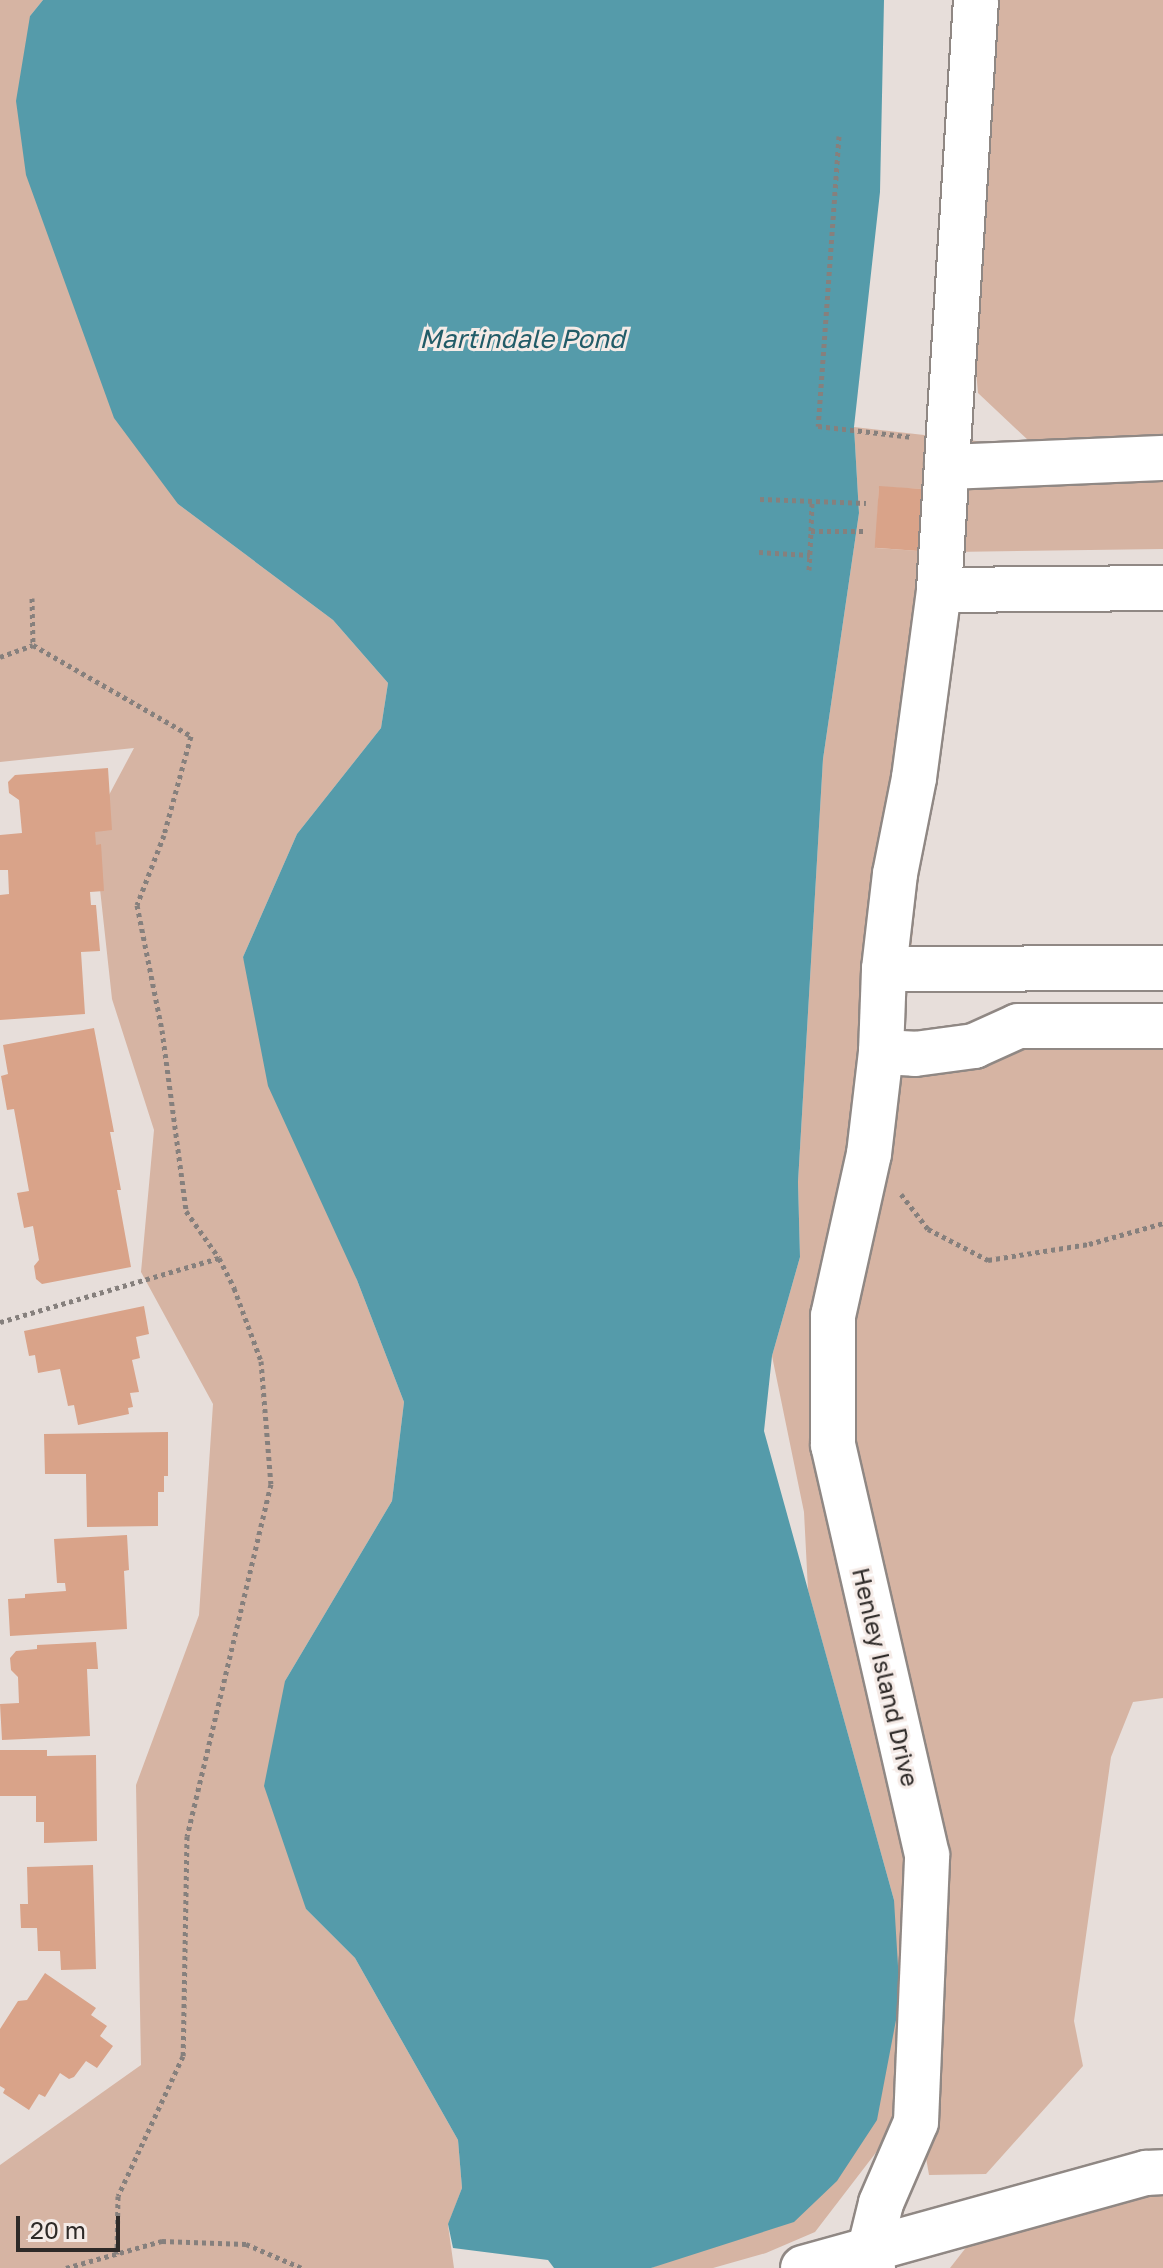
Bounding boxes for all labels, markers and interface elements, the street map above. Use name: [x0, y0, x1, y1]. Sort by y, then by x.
water label: Martindale Pond: [419, 323, 625, 355]
street label: Henley Island Drive: [847, 1565, 925, 1789]
scale bar: [20, 2200, 124, 2250]
text: 20 m: [30, 2215, 86, 2244]

